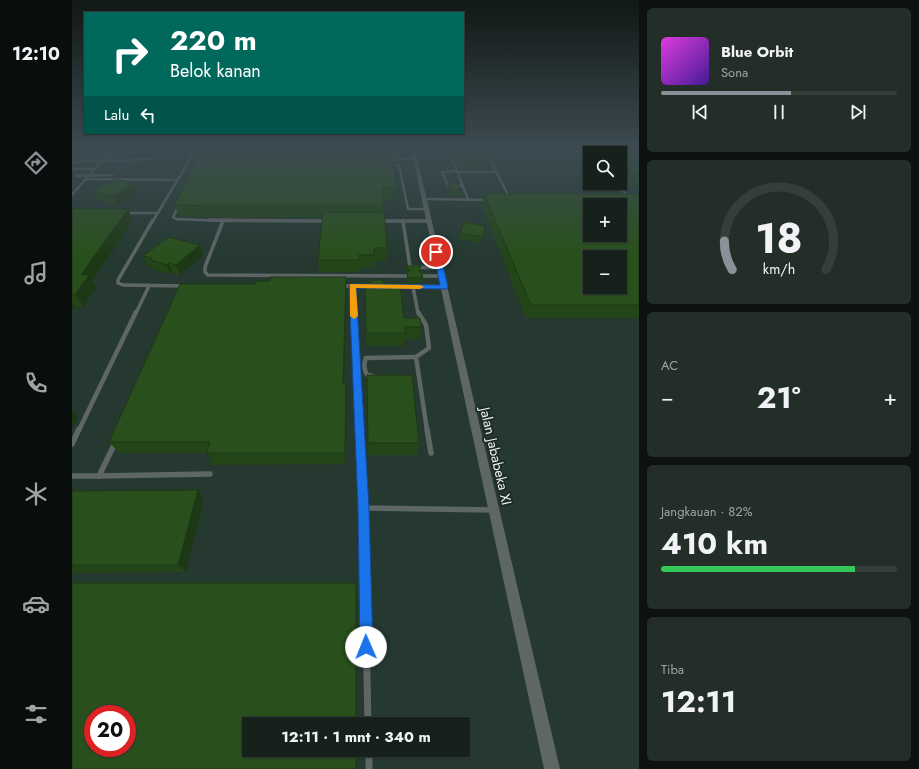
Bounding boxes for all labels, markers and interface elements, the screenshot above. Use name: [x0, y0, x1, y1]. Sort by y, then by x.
text: 220 m: [170, 20, 257, 61]
icon: right: [104, 28, 156, 80]
text: 12:10: [12, 41, 60, 67]
text: Blue Orbit: [721, 41, 793, 63]
text: Belok kanan: [170, 58, 261, 84]
text: Sona: [721, 63, 748, 82]
icon: previous: [689, 101, 711, 123]
icon: pause: [768, 101, 790, 123]
icon: next: [847, 101, 869, 123]
text: Lalu: [104, 104, 129, 126]
icon: left: [137, 104, 159, 126]
map controls: [583, 146, 627, 294]
button: search: [583, 146, 627, 190]
icon: directions: [22, 149, 50, 177]
button: +: [583, 198, 627, 242]
text: 18: [755, 208, 803, 269]
pin: [419, 235, 453, 269]
icon: arrive: [425, 241, 447, 263]
button: −: [583, 250, 627, 294]
icon: music: [22, 259, 50, 287]
text: km/h: [763, 259, 795, 279]
text: AC: [661, 356, 678, 375]
icon: phone: [22, 369, 50, 397]
text: 21°: [757, 376, 801, 419]
text: −: [661, 381, 674, 413]
text: +: [883, 381, 897, 413]
street label: Jalan Jababeka XI: [475, 403, 517, 507]
icon: climate: [22, 480, 50, 508]
text: Jangkauan · 82%: [661, 502, 752, 521]
text: 410 km: [661, 522, 768, 565]
icon: car: [22, 590, 50, 618]
position arrow: [345, 626, 387, 668]
text: Tiba: [661, 660, 684, 679]
text: 12:11: [661, 680, 736, 723]
icon: filters: [22, 700, 50, 728]
speed limit sign: 20: [84, 705, 136, 757]
text: 12:11 · 1 mnt · 340 m: [281, 726, 431, 748]

